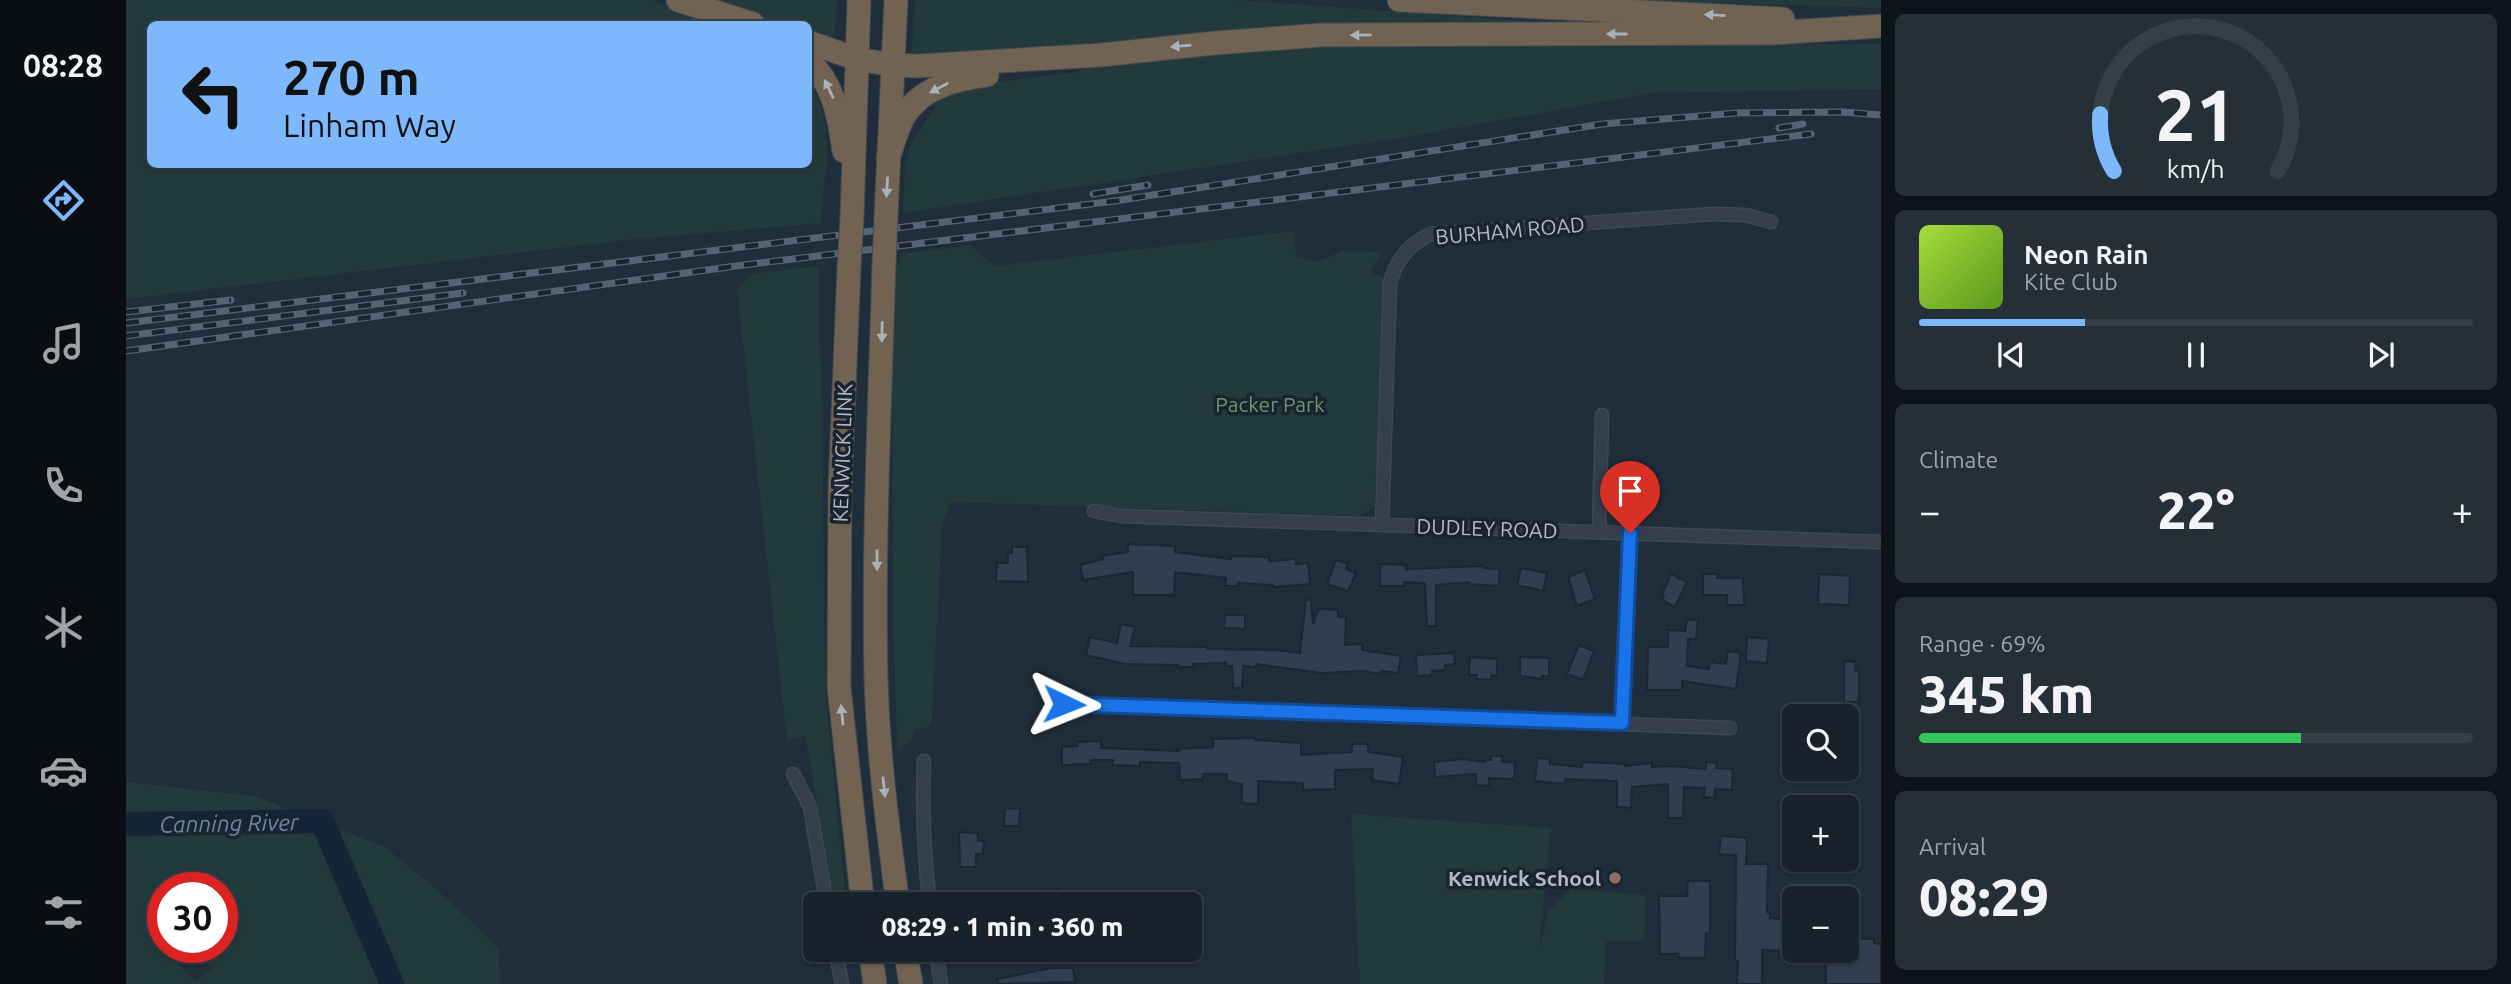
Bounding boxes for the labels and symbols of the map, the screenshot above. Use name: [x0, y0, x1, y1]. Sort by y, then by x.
one-way arrow: [1704, 10, 1726, 21]
one-way arrow: [1606, 28, 1628, 40]
one-way arrow: [1350, 29, 1372, 41]
one-way arrow: [1170, 41, 1192, 52]
one-way arrow: [823, 79, 834, 99]
one-way arrow: [929, 82, 949, 93]
one-way arrow: [881, 177, 892, 199]
street label: BURHAM ROAD: [1434, 212, 1586, 248]
one-way arrow: [876, 321, 888, 343]
street label: KENWICK LINK: [828, 383, 856, 523]
park label: Packer Park: [1215, 392, 1325, 416]
pin: [1600, 461, 1660, 533]
street label: DUDLEY ROAD: [1416, 514, 1558, 542]
one-way arrow: [871, 549, 883, 571]
position arrow: [1027, 667, 1101, 741]
one-way arrow: [836, 704, 847, 726]
one-way arrow: [879, 776, 890, 798]
water label: Canning River: [159, 809, 300, 837]
place label: Kenwick School: [1448, 866, 1601, 890]
marker: Kenwick School: [1607, 870, 1623, 886]
speed limit sign: 30: [147, 872, 238, 963]

